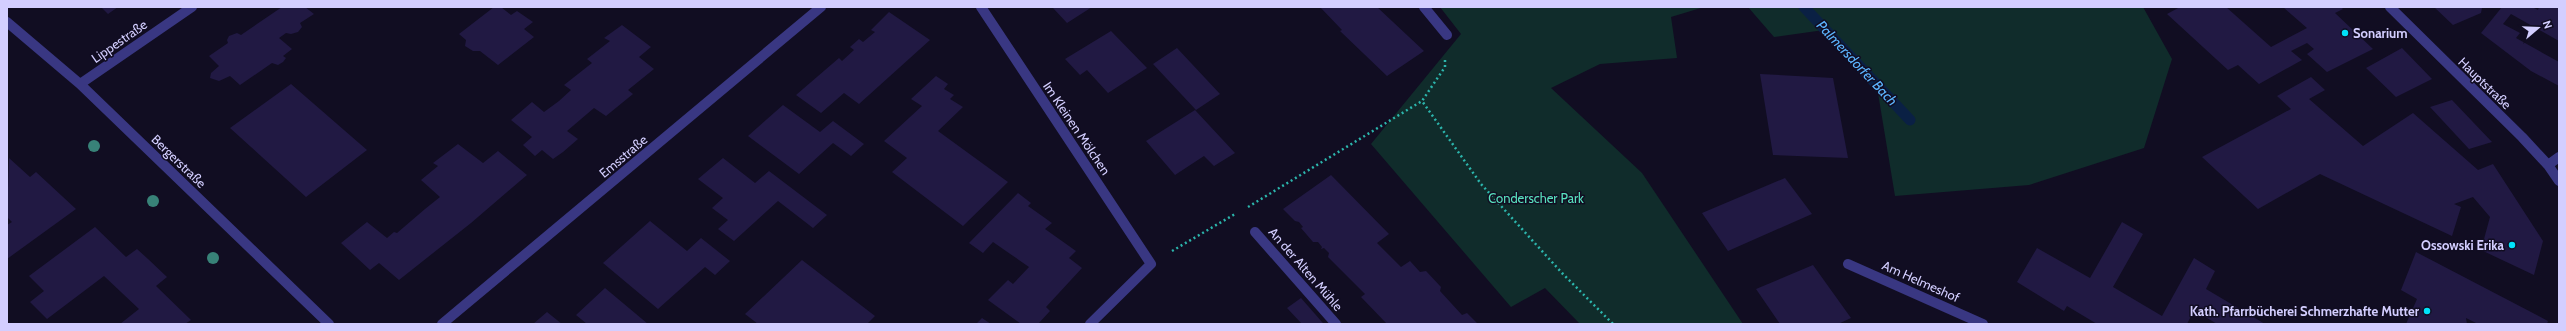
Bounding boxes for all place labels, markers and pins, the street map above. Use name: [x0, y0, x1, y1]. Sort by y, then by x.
place label: Sonarium: [2353, 25, 2407, 41]
marker: Sonarium: [2340, 28, 2350, 38]
place label: Ossowski Erika: [2421, 237, 2505, 253]
marker: Ossowski Erika: [2507, 240, 2517, 250]
place label: Kath. Pfarrbücherei Schmerzhafte Mutter: [2190, 303, 2420, 319]
marker: Kath. Pfarrbücherei Schmerzhafte Mutter: [2422, 306, 2432, 316]

